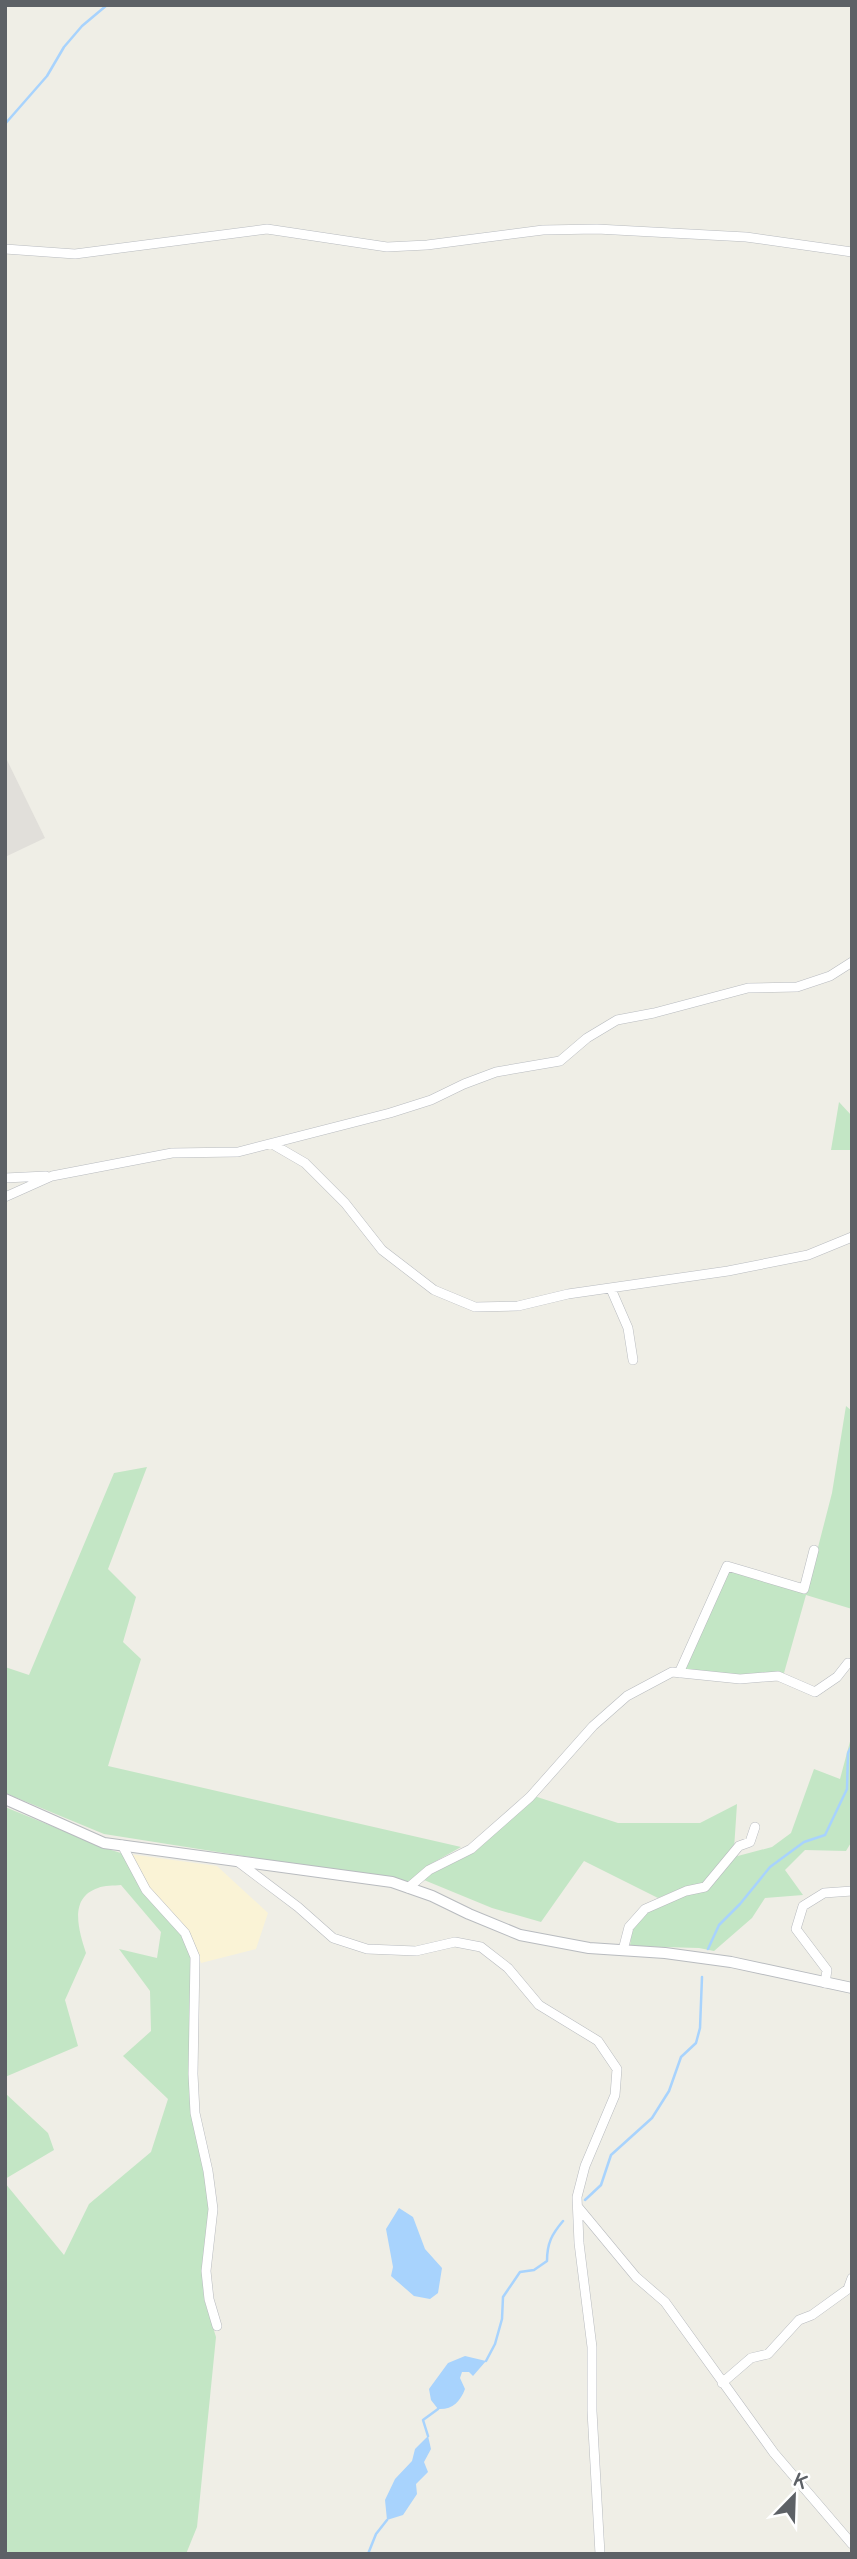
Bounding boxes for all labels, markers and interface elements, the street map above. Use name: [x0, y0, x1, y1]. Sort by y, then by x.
north arrow: [759, 2461, 829, 2531]
text: K: [790, 2469, 811, 2494]

